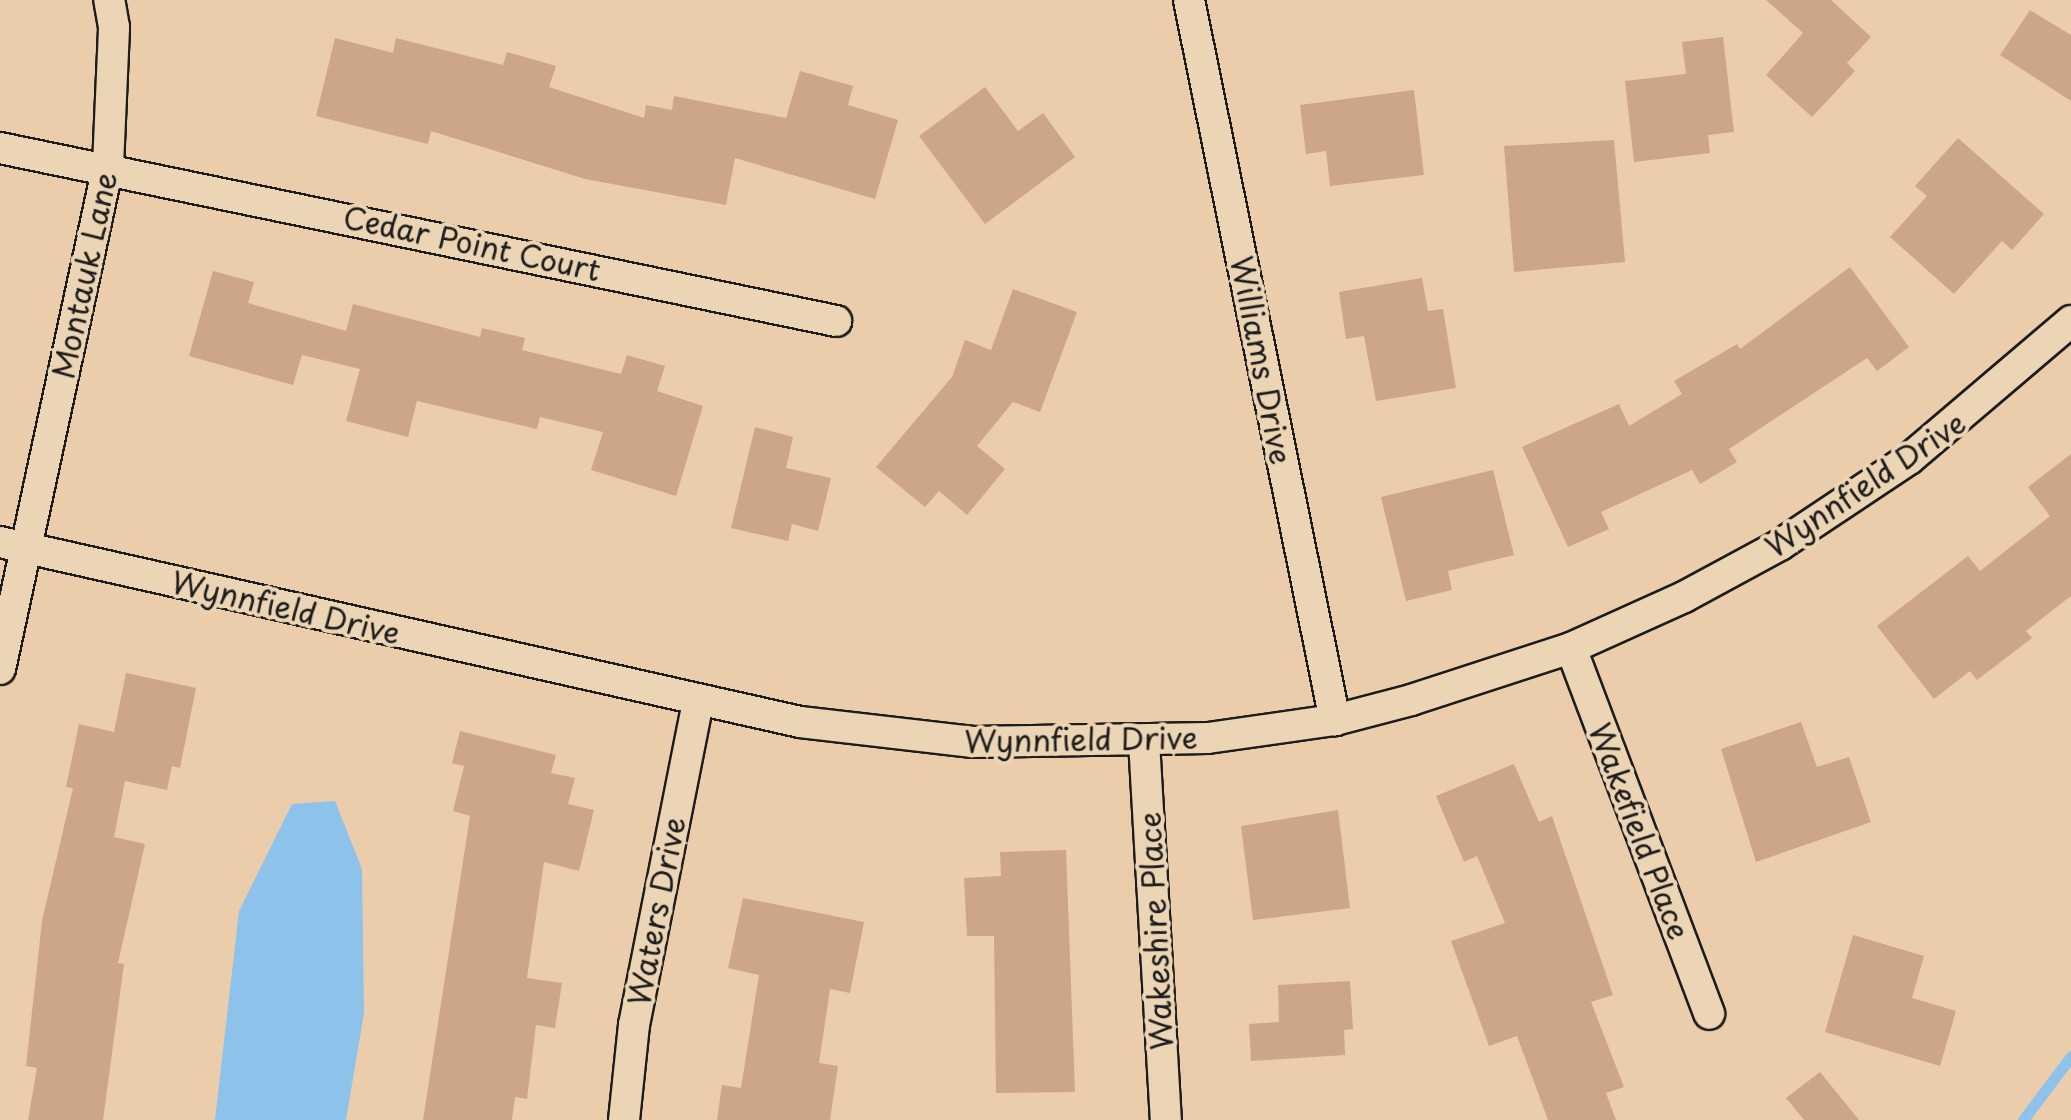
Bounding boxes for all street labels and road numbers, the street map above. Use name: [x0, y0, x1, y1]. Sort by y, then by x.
street label: Montauk Lane: [45, 169, 123, 381]
street label: Cedar Point Court: [340, 198, 604, 288]
street label: Williams Drive: [1224, 253, 1300, 467]
street label: Wynnfield Drive: [1758, 404, 1972, 564]
street label: Wynnfield Drive: [168, 563, 404, 651]
street label: Wakefield Place: [1582, 718, 1698, 944]
street label: Wynnfield Drive: [964, 719, 1198, 759]
street label: Wakeshire Place: [1131, 812, 1179, 1050]
street label: Waters Drive: [620, 814, 692, 1008]

